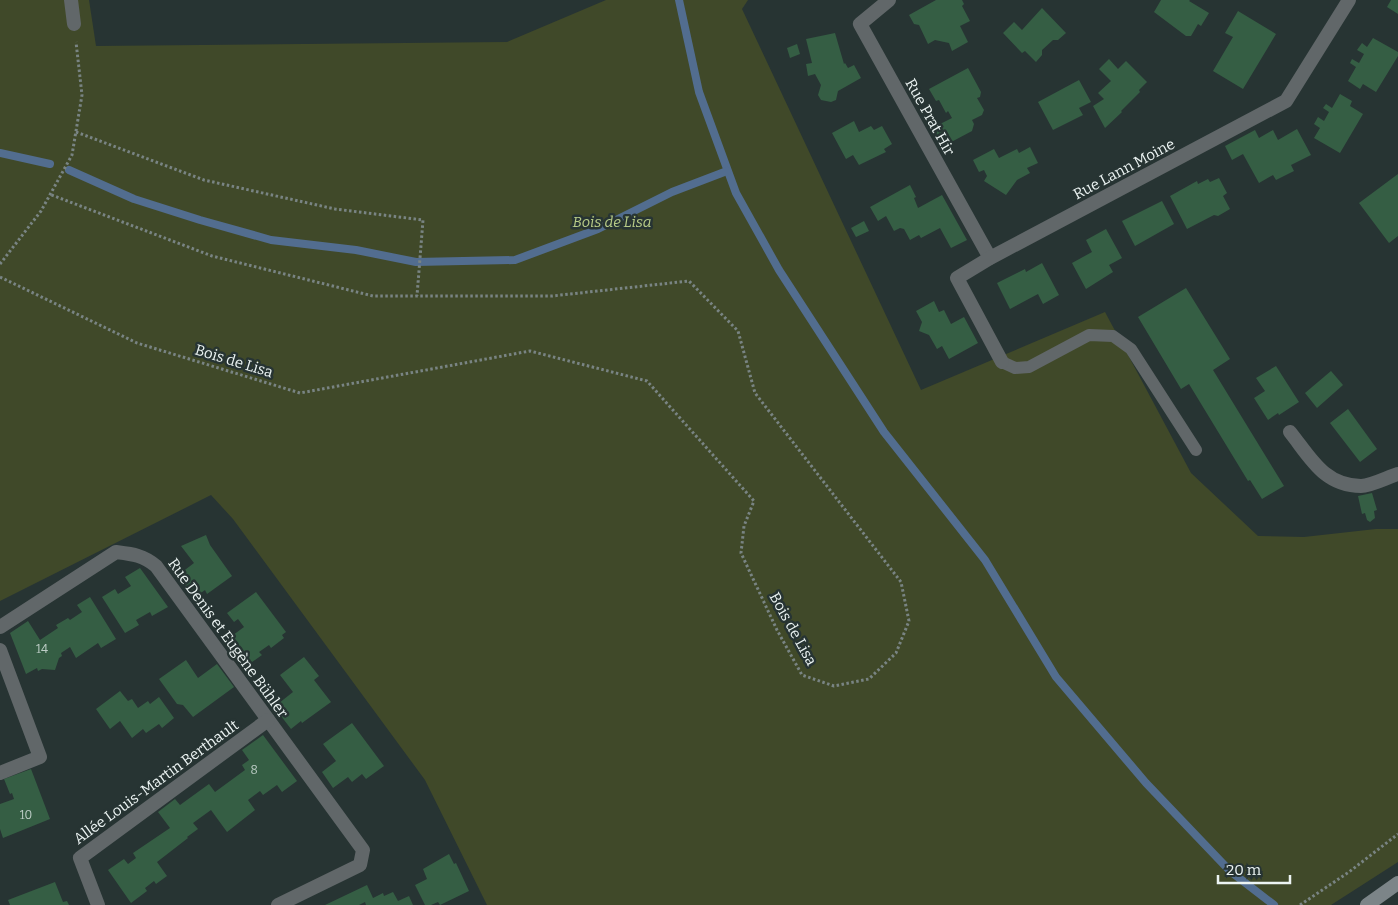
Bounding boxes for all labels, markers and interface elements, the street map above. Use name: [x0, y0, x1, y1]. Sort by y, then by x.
street label: Rue Prat Hir: [902, 76, 959, 159]
street label: Rue Lann Moine: [1070, 135, 1178, 203]
park label: Bois de Lisa: [572, 213, 652, 231]
street label: Bois de Lisa: [193, 341, 275, 381]
street label: Rue Denis et Eugène Bühler: [164, 555, 292, 721]
street label: Bois de Lisa: [766, 589, 820, 669]
house number: 14: [36, 642, 48, 656]
street label: Allée Louis-Martin Berthault: [70, 716, 242, 848]
house number: 8: [250, 763, 258, 777]
house number: 10: [20, 808, 32, 822]
scale bar: [1218, 852, 1290, 884]
text: 20 m: [1226, 861, 1262, 879]

